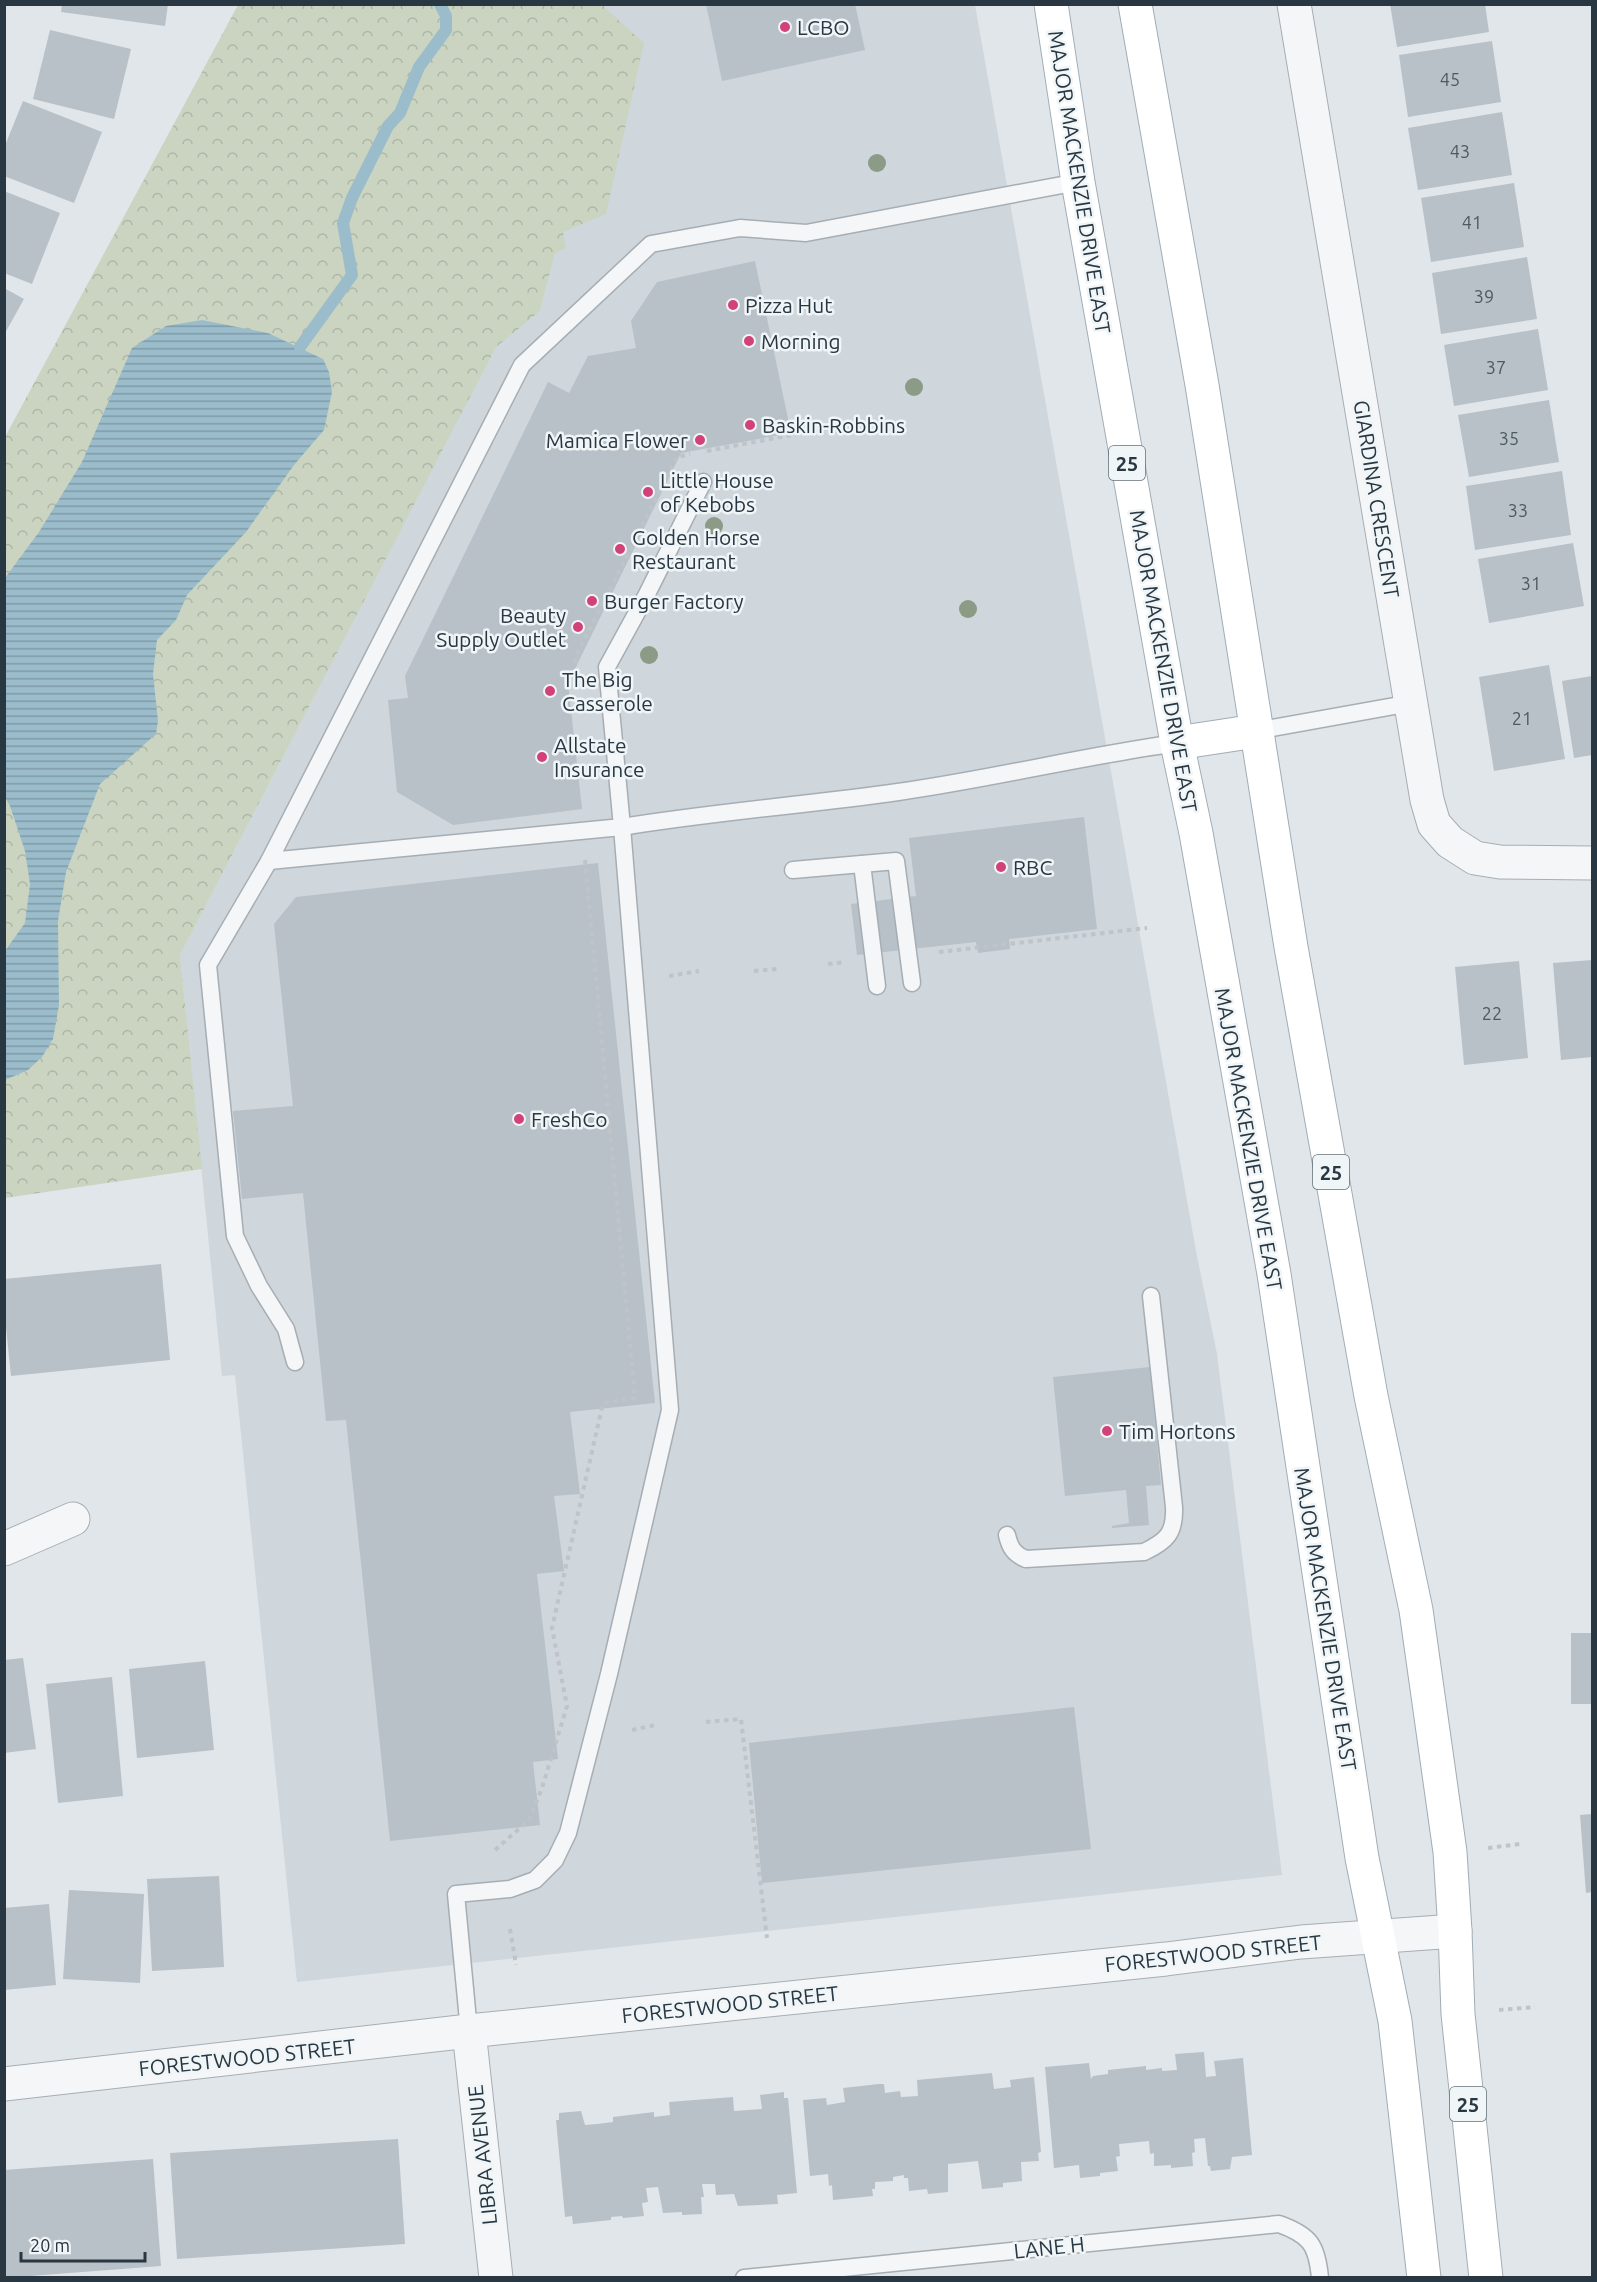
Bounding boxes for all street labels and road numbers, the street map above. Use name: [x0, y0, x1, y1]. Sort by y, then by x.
street label: MAJOR MACKENZIE DRIVE EAST: [1044, 29, 1116, 336]
street label: GIARDINA CRESCENT: [1350, 398, 1405, 600]
road number: 25: [1109, 446, 1145, 480]
street label: MAJOR MACKENZIE DRIVE EAST: [1126, 508, 1203, 815]
street label: MAJOR MACKENZIE DRIVE EAST: [1211, 986, 1288, 1293]
road number: 25: [1313, 1155, 1349, 1189]
street label: MAJOR MACKENZIE DRIVE EAST: [1290, 1466, 1362, 1773]
street label: FORESTWOOD STREET: [1103, 1930, 1323, 1976]
street label: FORESTWOOD STREET: [620, 1981, 840, 2027]
street label: FORESTWOOD STREET: [137, 2034, 357, 2080]
street label: LIBRA AVENUE: [463, 2084, 501, 2226]
road number: 25: [1450, 2087, 1486, 2121]
street label: LANE H: [1012, 2231, 1086, 2263]

